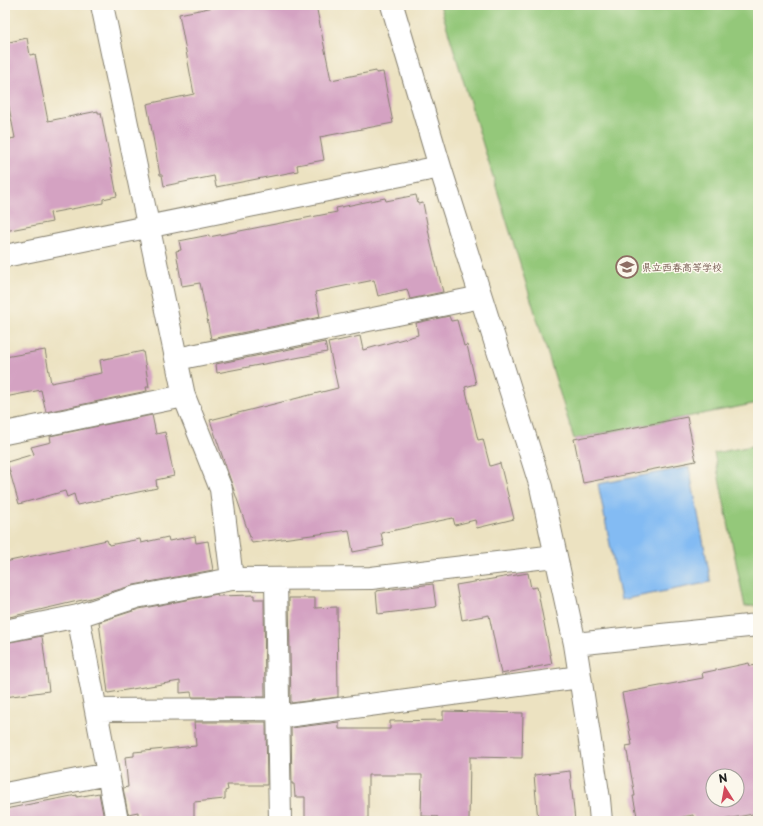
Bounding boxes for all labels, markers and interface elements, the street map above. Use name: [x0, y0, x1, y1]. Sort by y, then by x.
school or university icon: 県立西春高等学校: [614, 254, 640, 280]
place label: 県立西春高等学校: [642, 259, 722, 274]
north arrow: [705, 768, 745, 808]
text: N: [717, 768, 729, 787]

